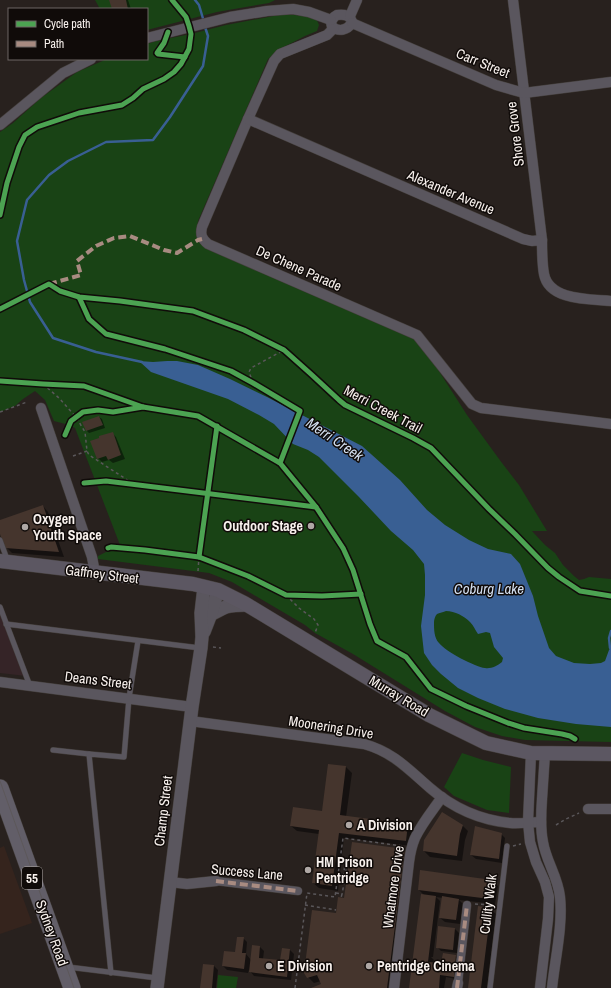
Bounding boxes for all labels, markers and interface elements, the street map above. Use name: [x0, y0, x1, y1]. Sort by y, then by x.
legend: [8, 8, 148, 60]
text: Cycle path: [44, 16, 91, 32]
text: Path: [44, 36, 64, 52]
street label: Carr Street: [454, 44, 512, 82]
street label: Shore Grove: [502, 101, 528, 167]
street label: Alexander Avenue: [404, 165, 497, 218]
street label: De Chene Parade: [253, 241, 345, 295]
street label: Merri Creek Trail: [341, 381, 425, 437]
water label: Merri Creek: [302, 412, 368, 466]
place label: Oxygen Youth Space: [33, 510, 102, 544]
place label: Outdoor Stage: [223, 517, 303, 535]
marker: Outdoor Stage: [306, 521, 316, 531]
marker: Oxygen Youth Space: [20, 522, 30, 532]
street label: Gaffney Street: [64, 561, 140, 587]
water label: Coburg Lake: [454, 578, 524, 599]
street label: Deans Street: [64, 667, 132, 693]
street label: Murray Road: [366, 671, 432, 721]
street label: Moonering Drive: [287, 711, 375, 743]
street label: Champ Street: [150, 775, 176, 847]
place label: A Division: [357, 816, 413, 834]
marker: A Division: [344, 820, 354, 830]
street label: Whatmore Drive: [378, 844, 408, 930]
place label: HM Prison Pentridge: [316, 853, 373, 887]
street label: Success Lane: [210, 860, 284, 884]
marker: HM Prison Pentridge: [303, 865, 313, 875]
road number: 55: [22, 867, 42, 889]
street label: Cullity Walk: [475, 873, 501, 935]
street label: Sydney Road: [32, 898, 72, 968]
place label: E Division: [277, 957, 333, 975]
place label: Pentridge Cinema: [377, 957, 475, 975]
marker: E Division: [264, 961, 274, 971]
marker: Pentridge Cinema: [364, 961, 374, 971]

